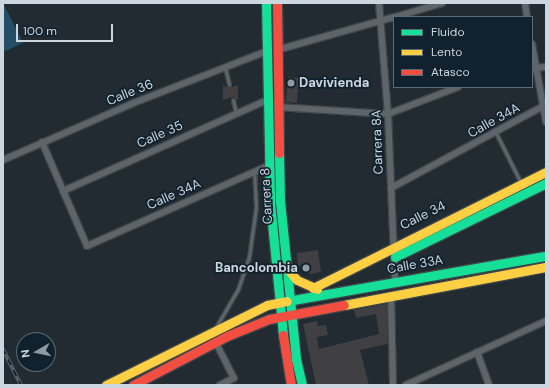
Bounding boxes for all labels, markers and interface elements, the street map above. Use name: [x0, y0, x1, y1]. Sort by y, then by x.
scale bar: [18, 16, 115, 42]
legend: [393, 16, 533, 88]
text: 100 m: [23, 23, 57, 39]
text: Fluido: [431, 24, 465, 40]
text: Lento: [431, 44, 462, 60]
text: Atasco: [431, 64, 470, 80]
place label: Davivienda: [299, 75, 369, 91]
street label: Calle 36: [104, 77, 156, 109]
marker: Davivienda: [286, 78, 296, 88]
street label: Calle 34A: [465, 100, 523, 142]
street label: Carrera 8A: [369, 109, 387, 175]
street label: Calle 35: [135, 118, 185, 152]
street label: Carrera 8: [258, 167, 276, 225]
street label: Calle 34A: [145, 176, 203, 214]
street label: Calle 34: [398, 198, 448, 234]
street label: Calle 33A: [386, 252, 444, 278]
place label: Bancolombia: [215, 260, 298, 276]
marker: Bancolombia: [301, 263, 311, 273]
north arrow: [16, 332, 56, 372]
text: N: [18, 349, 33, 359]

